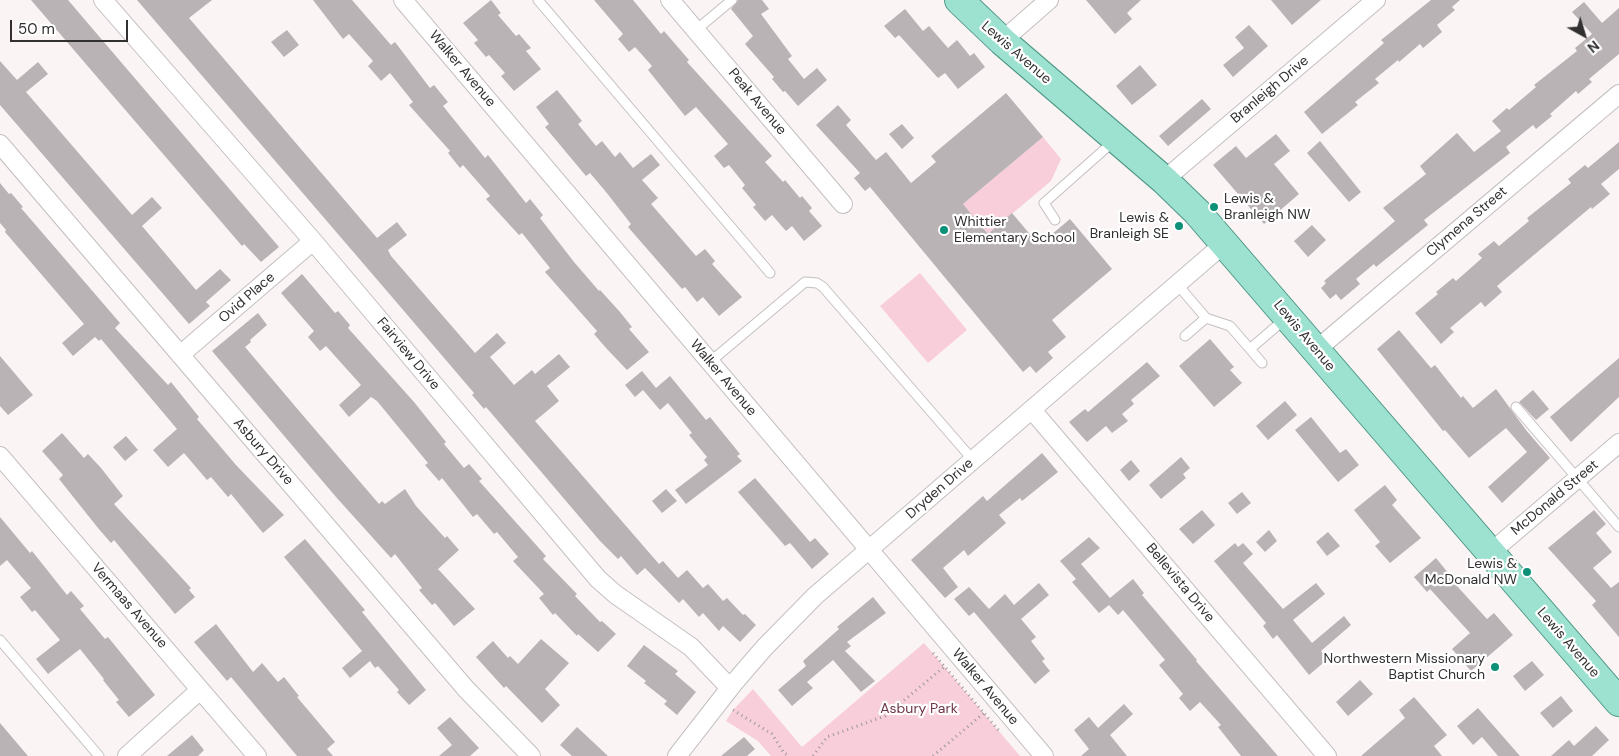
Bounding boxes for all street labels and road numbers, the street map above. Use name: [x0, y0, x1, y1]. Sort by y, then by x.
street label: Lewis Avenue: [978, 18, 1054, 88]
street label: Walker Avenue: [425, 27, 499, 111]
street label: Branleigh Drive: [1228, 53, 1312, 127]
street label: Peak Avenue: [724, 65, 790, 139]
street label: Clymena Street: [1423, 183, 1511, 261]
street label: Ovid Place: [215, 269, 279, 327]
street label: Lewis Avenue: [1270, 297, 1338, 375]
street label: Fairview Drive: [373, 314, 443, 394]
street label: Walker Avenue: [686, 336, 760, 420]
street label: Asbury Drive: [229, 415, 297, 489]
street label: Dryden Drive: [903, 455, 977, 523]
street label: McDonald Street: [1508, 457, 1602, 539]
street label: Bellevista Drive: [1142, 540, 1218, 626]
street label: Vermaas Avenue: [87, 560, 171, 652]
street label: Lewis Avenue: [1533, 605, 1603, 681]
street label: Walker Avenue: [948, 645, 1022, 729]

